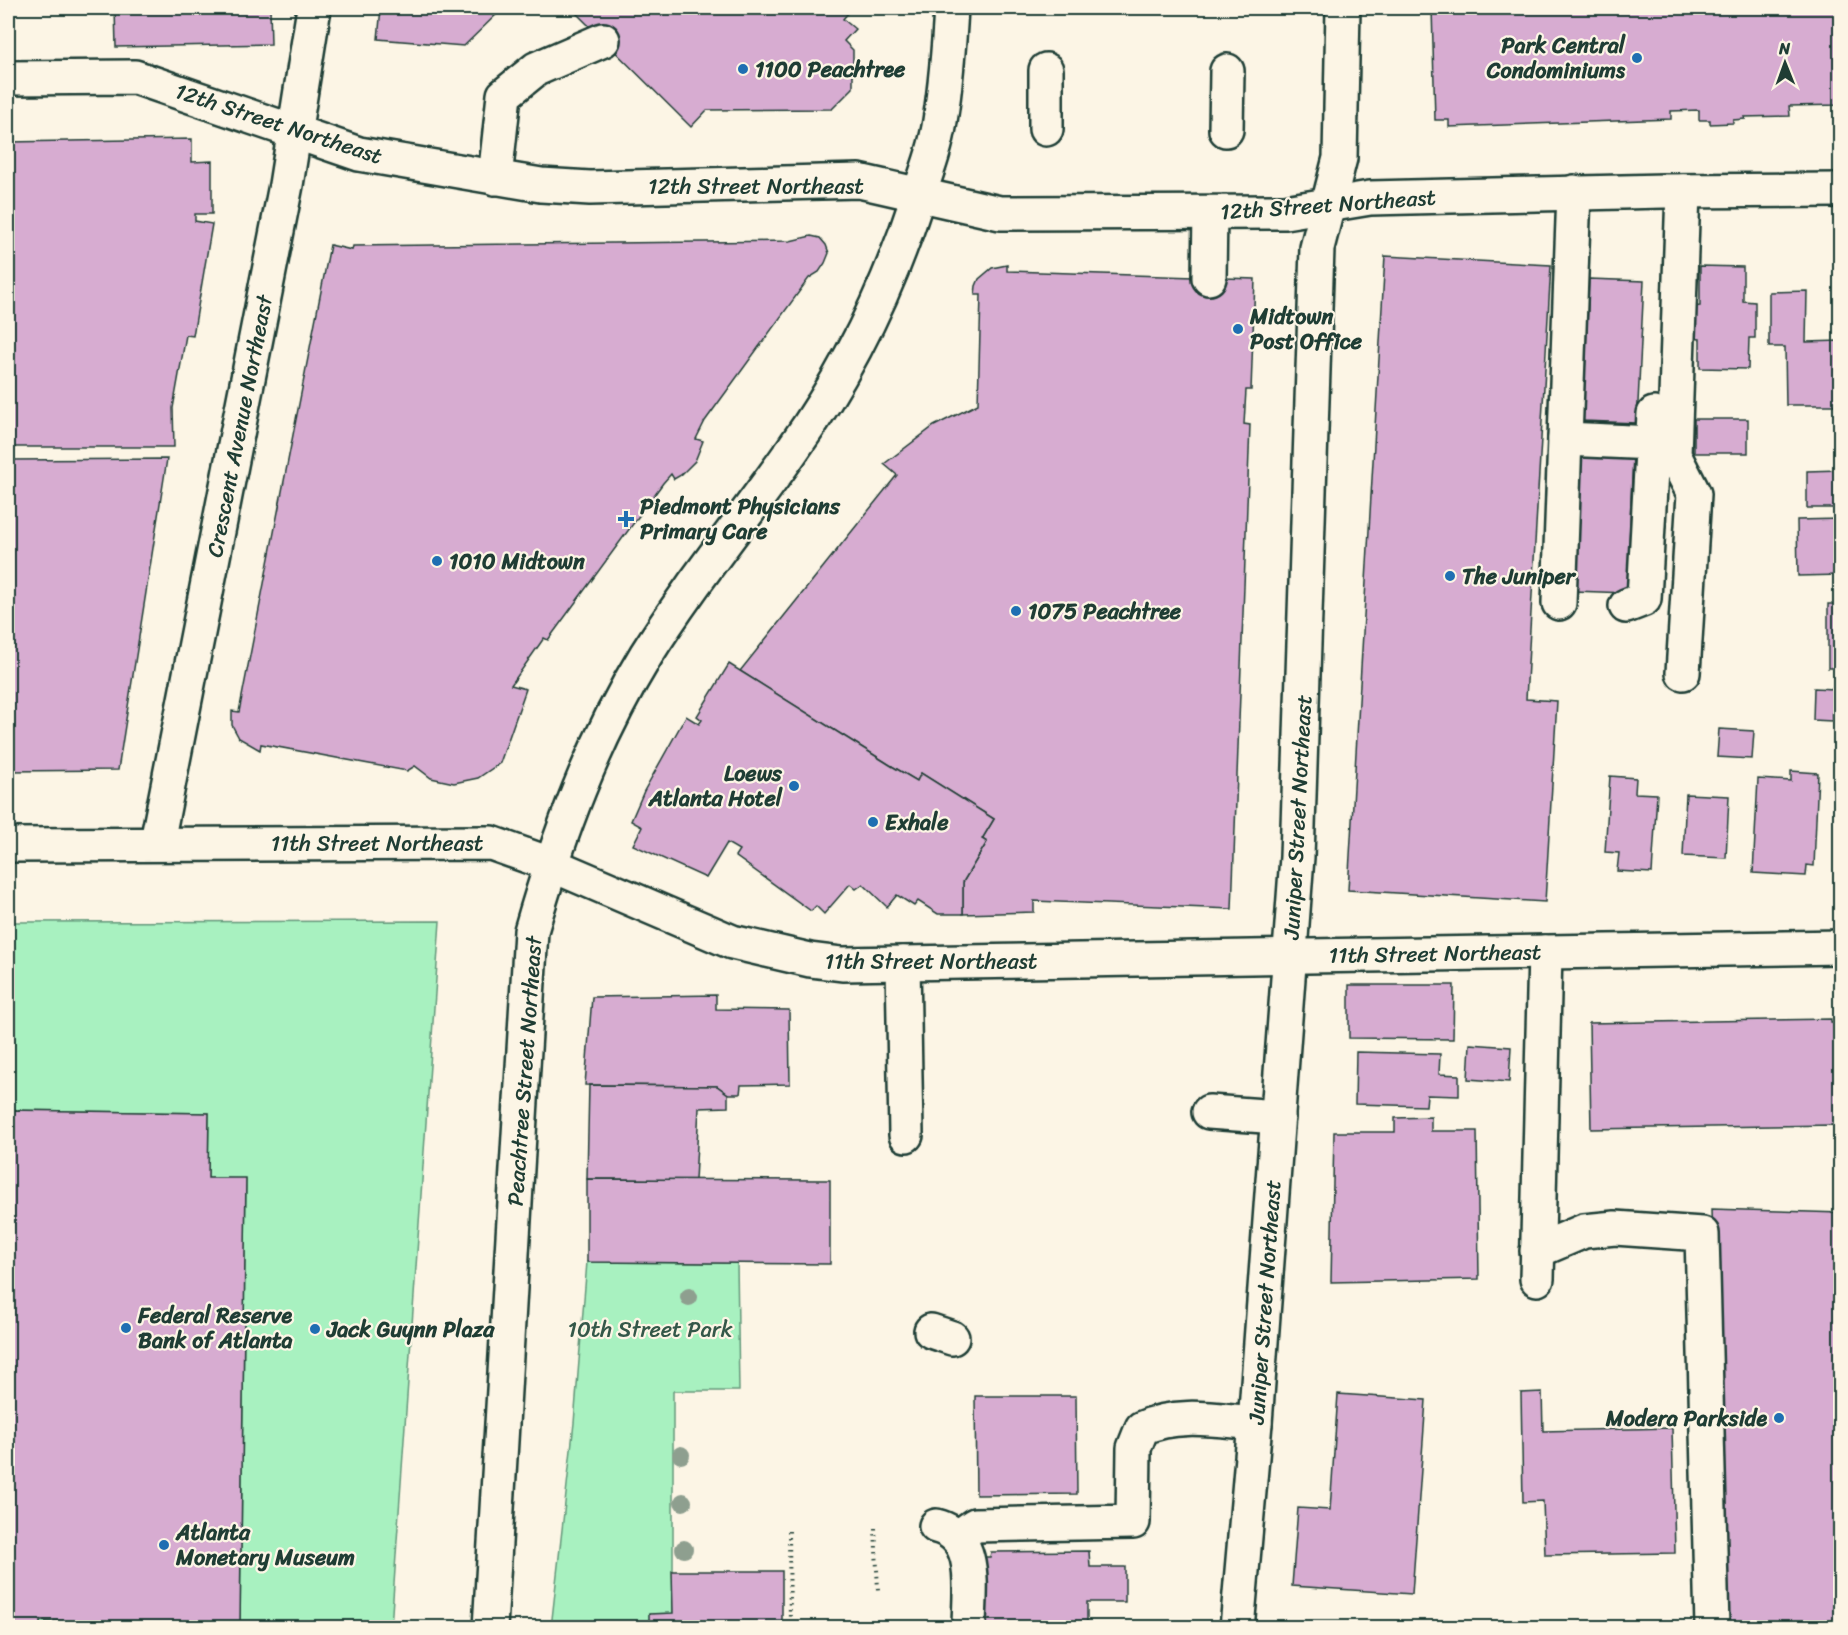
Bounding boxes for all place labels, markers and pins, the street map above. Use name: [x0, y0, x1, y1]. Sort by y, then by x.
place label: Park Central Condominiums: [1486, 26, 1626, 90]
place label: 1100 Peachtree: [755, 50, 906, 89]
marker: Park Central Condominiums: [1630, 51, 1644, 65]
marker: 1100 Peachtree: [736, 62, 750, 76]
place label: Midtown Post Office: [1249, 297, 1363, 361]
marker: Midtown Post Office: [1231, 322, 1245, 336]
place label: Piedmont Physicians Primary Care: [640, 487, 841, 551]
marker: Piedmont Physicians Primary Care: [617, 510, 635, 528]
place label: 1010 Midtown: [449, 542, 585, 581]
marker: 1010 Midtown: [430, 554, 444, 568]
place label: The Juniper: [1462, 557, 1577, 596]
marker: The Juniper: [1443, 569, 1457, 583]
place label: 1075 Peachtree: [1028, 592, 1182, 631]
marker: 1075 Peachtree: [1009, 604, 1023, 618]
place label: Loews Atlanta Hotel: [648, 754, 783, 818]
marker: Loews Atlanta Hotel: [787, 779, 801, 793]
place label: Exhale: [885, 803, 949, 842]
marker: Exhale: [866, 815, 880, 829]
place label: Federal Reserve Bank of Atlanta: [137, 1296, 293, 1360]
place label: Jack Guynn Plaza: [325, 1310, 495, 1349]
marker: Federal Reserve Bank of Atlanta: [119, 1321, 133, 1335]
marker: Jack Guynn Plaza: [308, 1322, 322, 1336]
place label: Modera Parkside: [1605, 1399, 1767, 1438]
marker: Modera Parkside: [1772, 1411, 1786, 1425]
place label: Atlanta Monetary Museum: [175, 1513, 355, 1577]
marker: Atlanta Monetary Museum: [157, 1538, 171, 1552]

